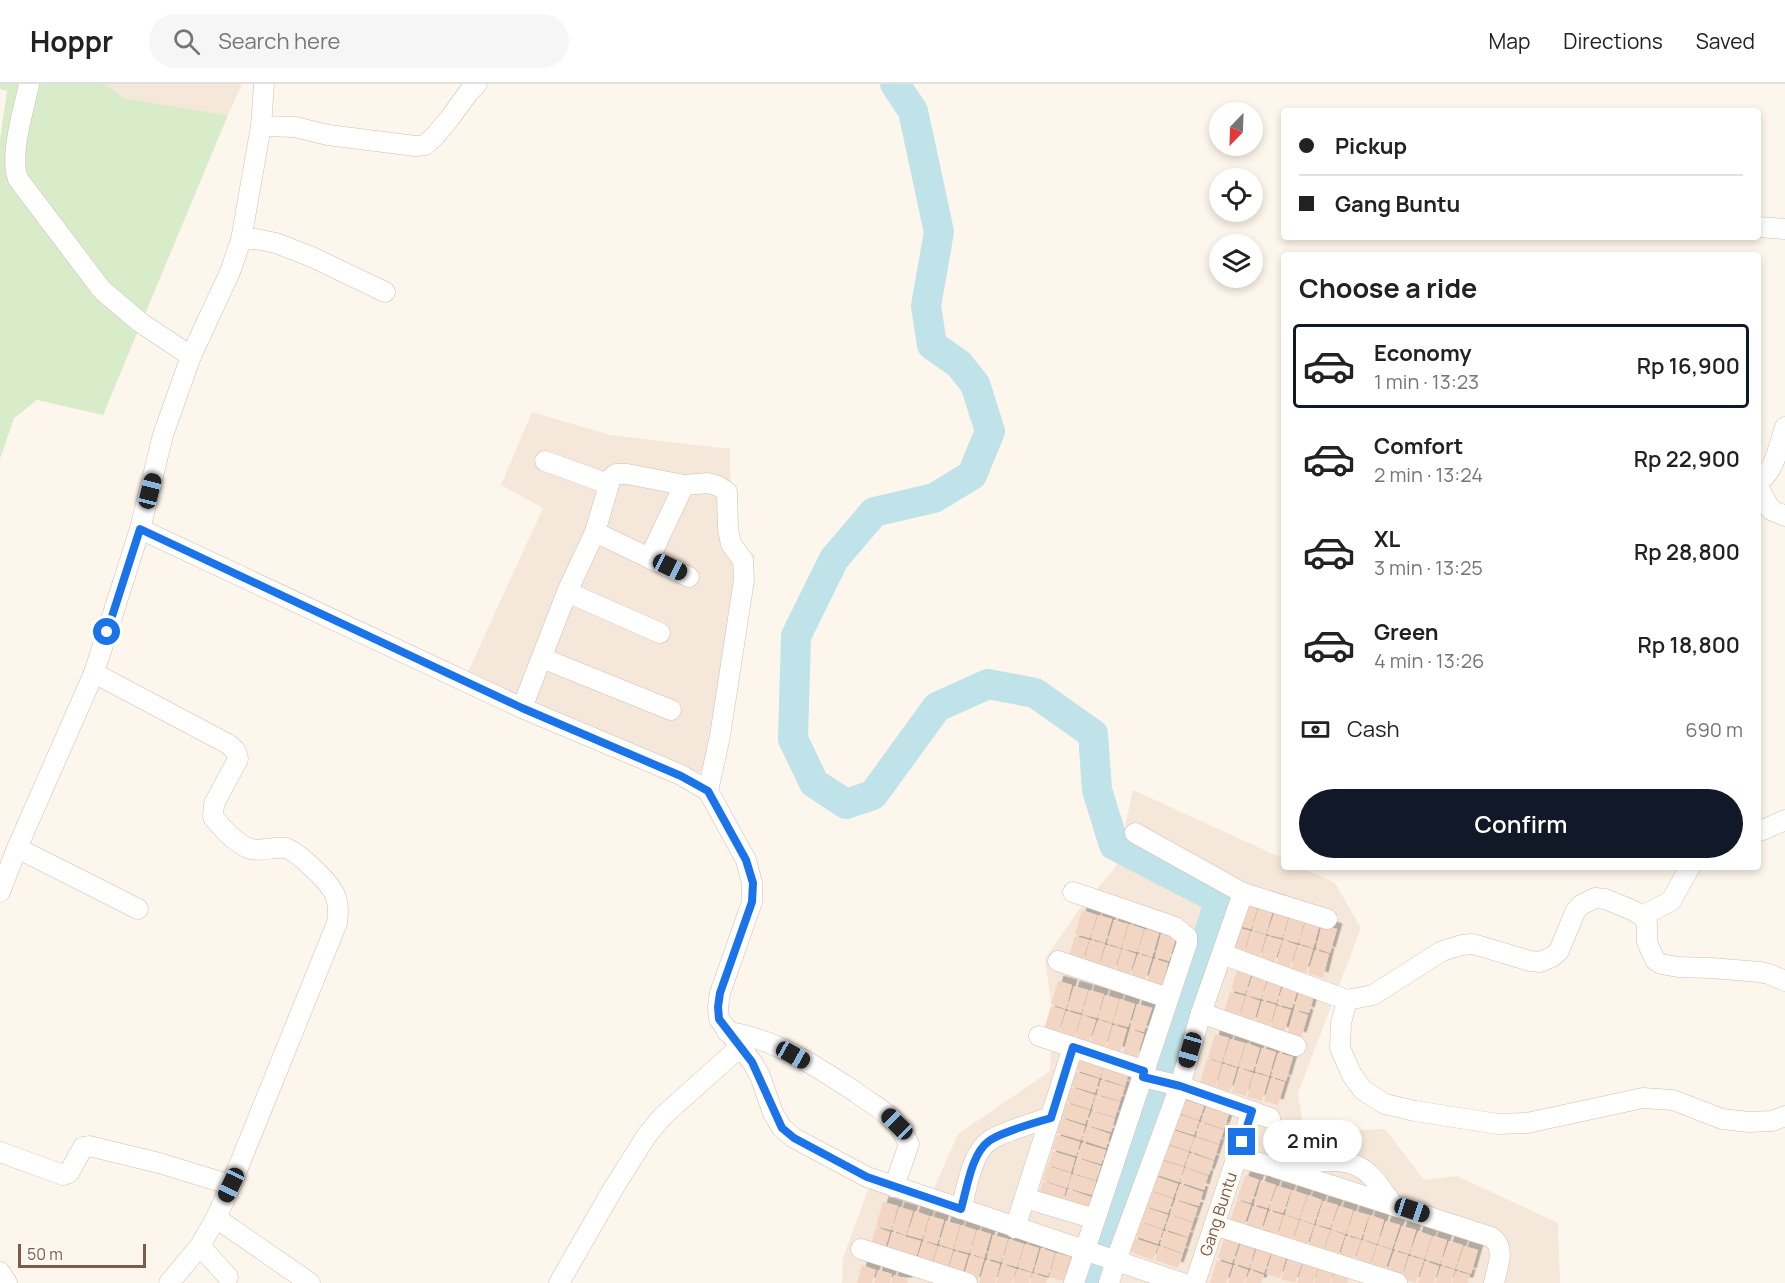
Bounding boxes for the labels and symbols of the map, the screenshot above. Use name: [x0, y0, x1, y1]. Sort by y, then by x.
north arrow: [1209, 102, 1263, 156]
car: [137, 471, 163, 511]
car: [650, 551, 690, 583]
route start: [93, 618, 120, 645]
car: [1176, 1030, 1204, 1070]
car: [773, 1038, 813, 1072]
car: [878, 1105, 916, 1143]
callout: 2 min: [1263, 1121, 1362, 1163]
route end: [1228, 1128, 1255, 1155]
car: [215, 1165, 247, 1205]
street label: Gang Buntu: [1194, 1169, 1242, 1259]
car: [1392, 1196, 1432, 1224]
scale bar: [18, 1241, 146, 1268]

